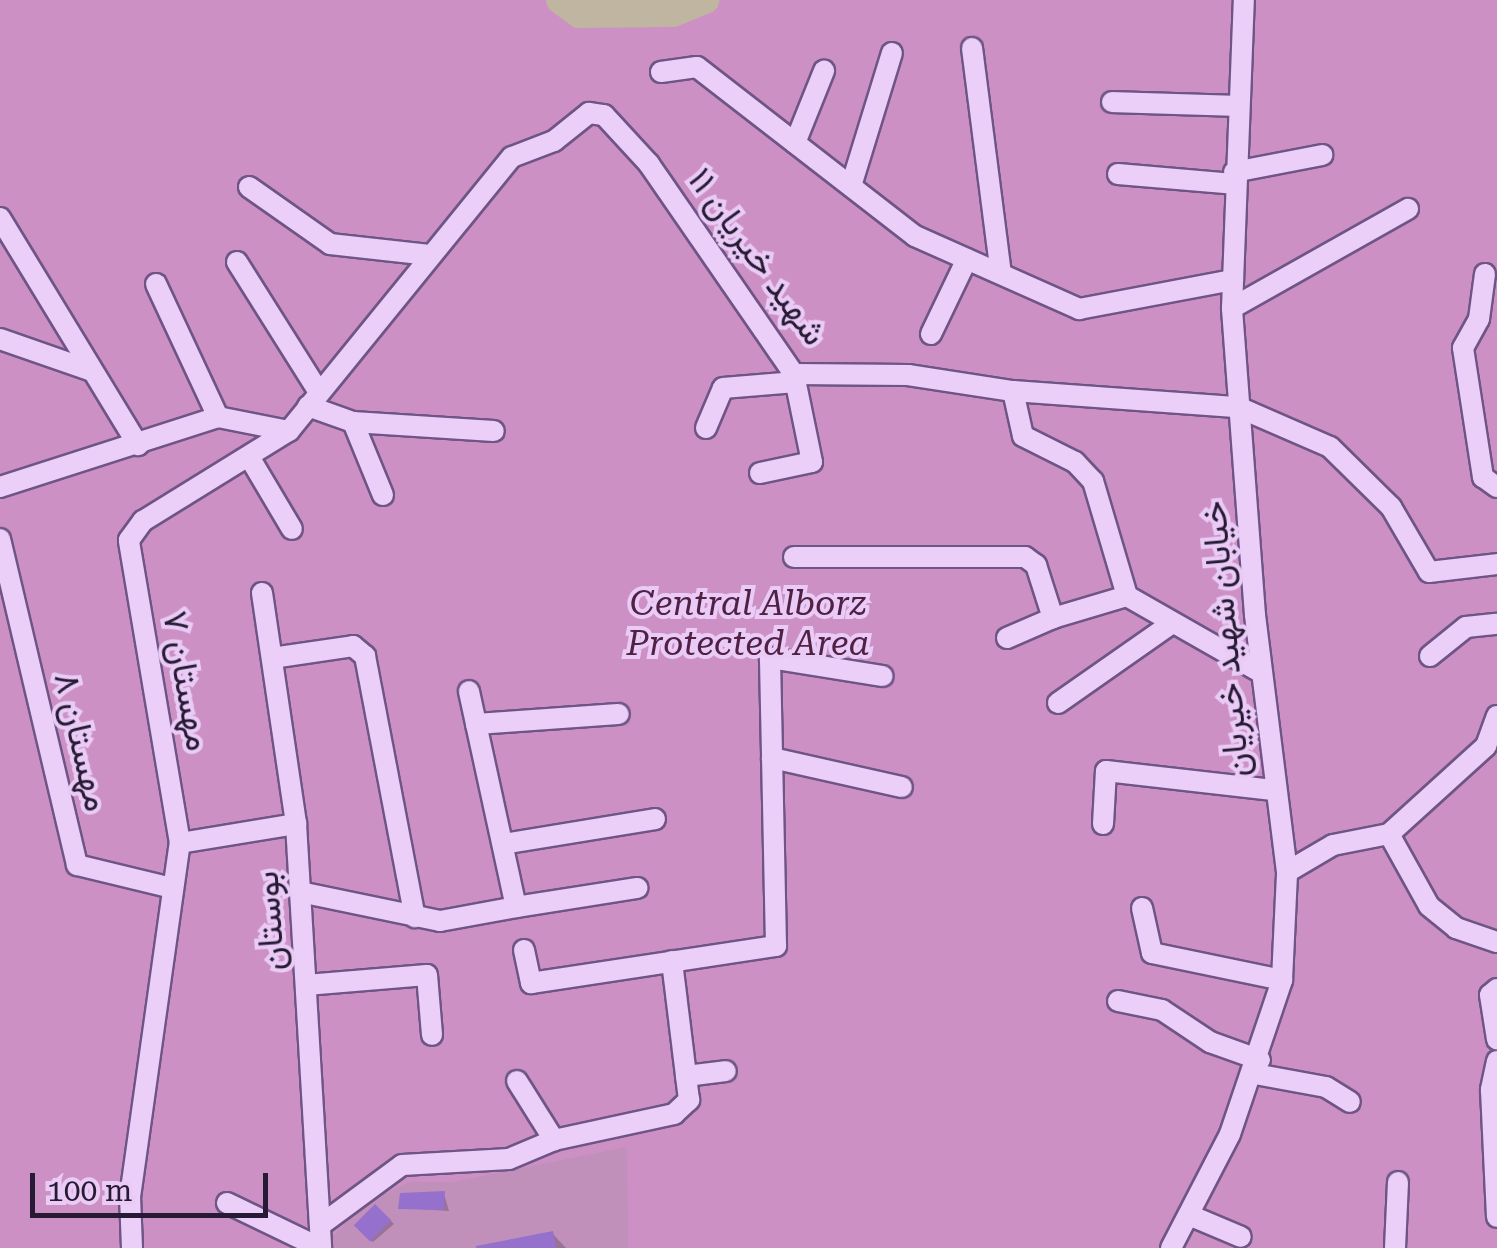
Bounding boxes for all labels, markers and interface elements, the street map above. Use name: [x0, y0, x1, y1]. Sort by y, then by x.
street label: شهید خیریان ۱۱: [679, 160, 835, 354]
street label: خیابان شهید خیریان: [1193, 499, 1259, 779]
park label: Central Alborz Protected Area: [626, 583, 870, 665]
street label: مهستان ۷: [153, 608, 219, 754]
street label: مهستان ۸: [45, 668, 117, 816]
street label: بوستان: [246, 870, 294, 972]
scale bar: [35, 1153, 272, 1215]
text: 100 m: [47, 1173, 132, 1208]

